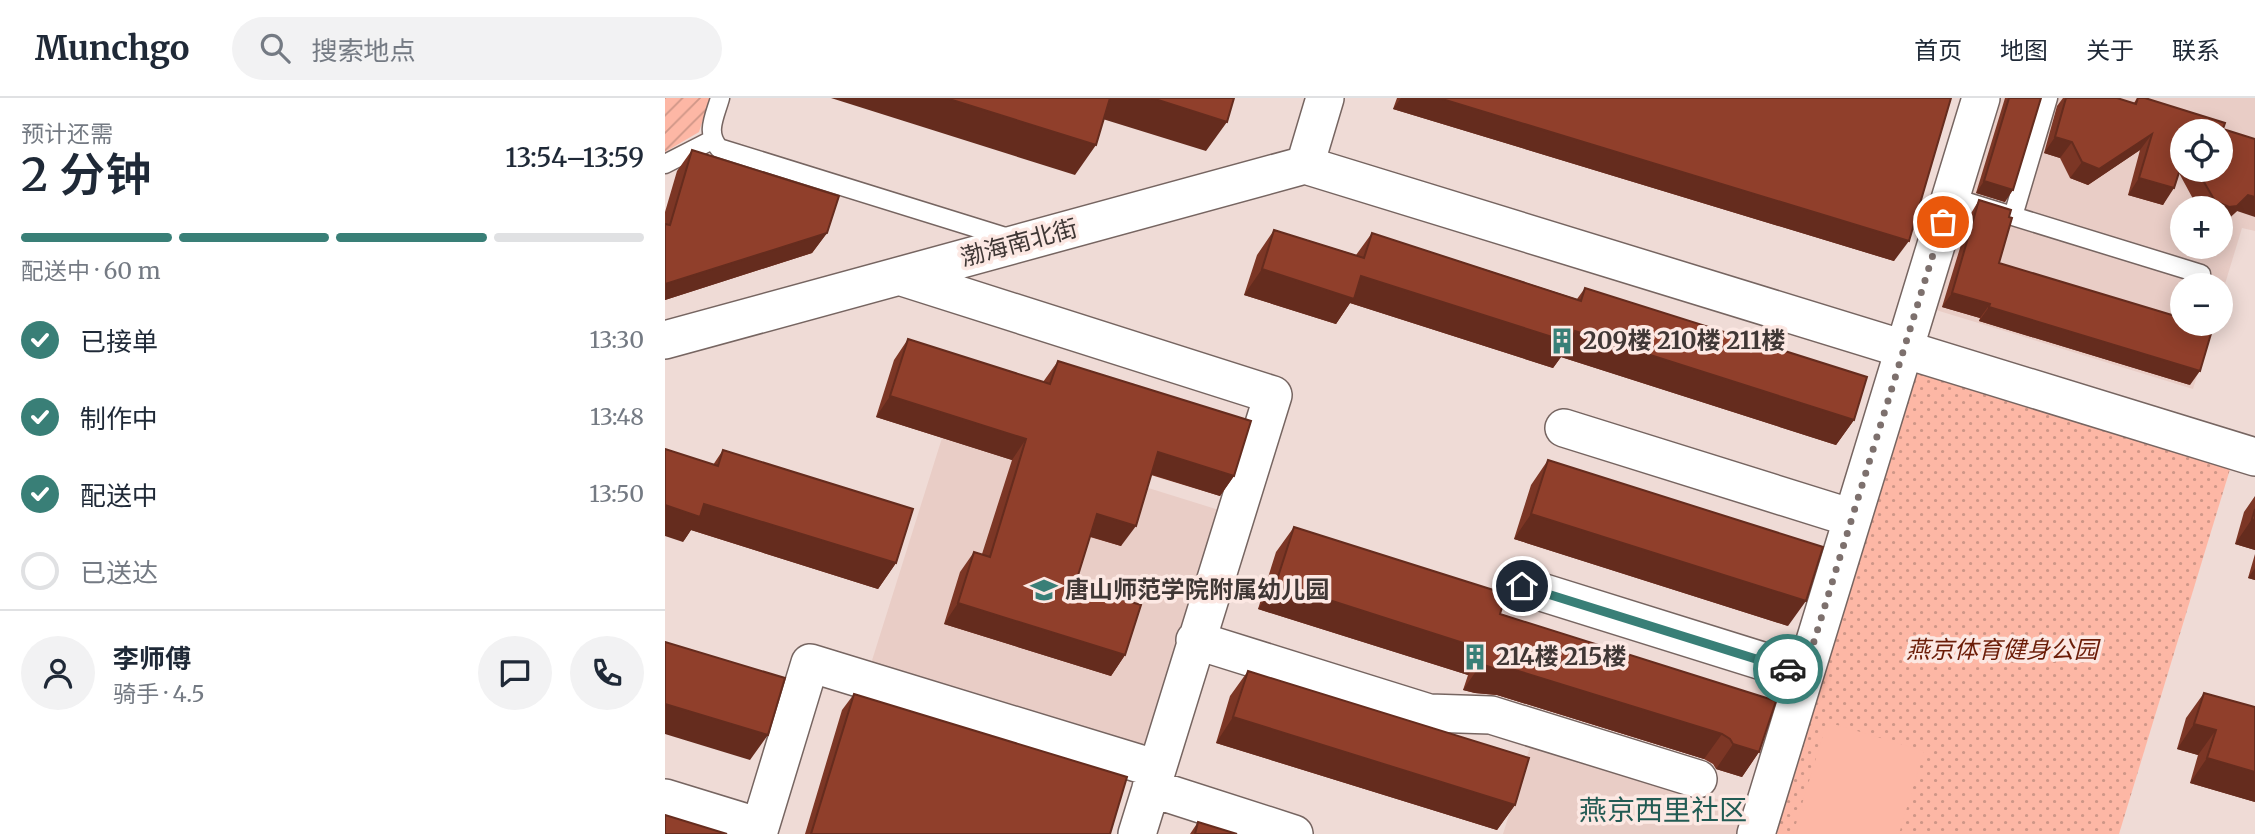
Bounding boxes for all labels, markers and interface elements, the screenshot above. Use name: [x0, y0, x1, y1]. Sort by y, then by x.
search box: [232, 17, 722, 80]
text: Munchgo: [35, 28, 190, 69]
icon: search: [256, 29, 294, 67]
text: 搜索地点: [312, 34, 416, 67]
text: 首页: [1914, 35, 1962, 66]
text: 地图: [2000, 35, 2048, 66]
text: 关于: [2086, 35, 2134, 66]
text: 联系: [2172, 35, 2220, 66]
text: 预计还需: [21, 119, 113, 148]
map controls: [2170, 119, 2233, 336]
button: locate: [2170, 119, 2233, 182]
text: 13:54–13:59: [505, 141, 644, 174]
text: 2 分钟: [21, 146, 151, 204]
pin: [1913, 192, 1973, 252]
button: +: [2170, 196, 2233, 259]
icon: bag: [1924, 203, 1962, 241]
street label: 渤海南北街: [957, 212, 1081, 273]
text: 配送中 · 60 m: [21, 256, 160, 285]
button: −: [2170, 273, 2233, 336]
icon: check: [21, 321, 59, 359]
text: 已接单: [80, 325, 158, 358]
text: 13:30: [590, 325, 644, 354]
place label: 209楼 210楼 211楼: [1583, 325, 1785, 356]
building icon: 209楼 210楼 211楼: [1547, 326, 1577, 356]
icon: check: [21, 398, 59, 436]
text: 制作中: [80, 402, 158, 435]
text: 13:48: [590, 402, 644, 431]
icon: check: [21, 475, 59, 513]
text: 配送中: [80, 479, 158, 512]
text: 13:50: [589, 479, 644, 508]
text: 已送达: [80, 556, 158, 589]
pin: [1492, 556, 1552, 616]
icon: home: [1503, 567, 1541, 605]
place label: 唐山师范学院附属幼儿园: [1065, 574, 1329, 605]
school or university icon: 唐山师范学院附属幼儿园: [1029, 575, 1059, 605]
courier: [1753, 634, 1823, 704]
park label: 燕京体育健身公园: [1906, 634, 2101, 665]
button: person: [21, 636, 95, 710]
button: chat: [478, 636, 552, 710]
button: phone: [570, 636, 644, 710]
place label: 214楼 215楼: [1496, 641, 1626, 672]
text: 李师傅: [113, 642, 191, 675]
building icon: 214楼 215楼: [1460, 642, 1490, 672]
icon: car: [1769, 650, 1807, 688]
text: 骑手 · 4.5: [113, 679, 205, 708]
district label: 燕京西里社区: [1579, 792, 1747, 828]

